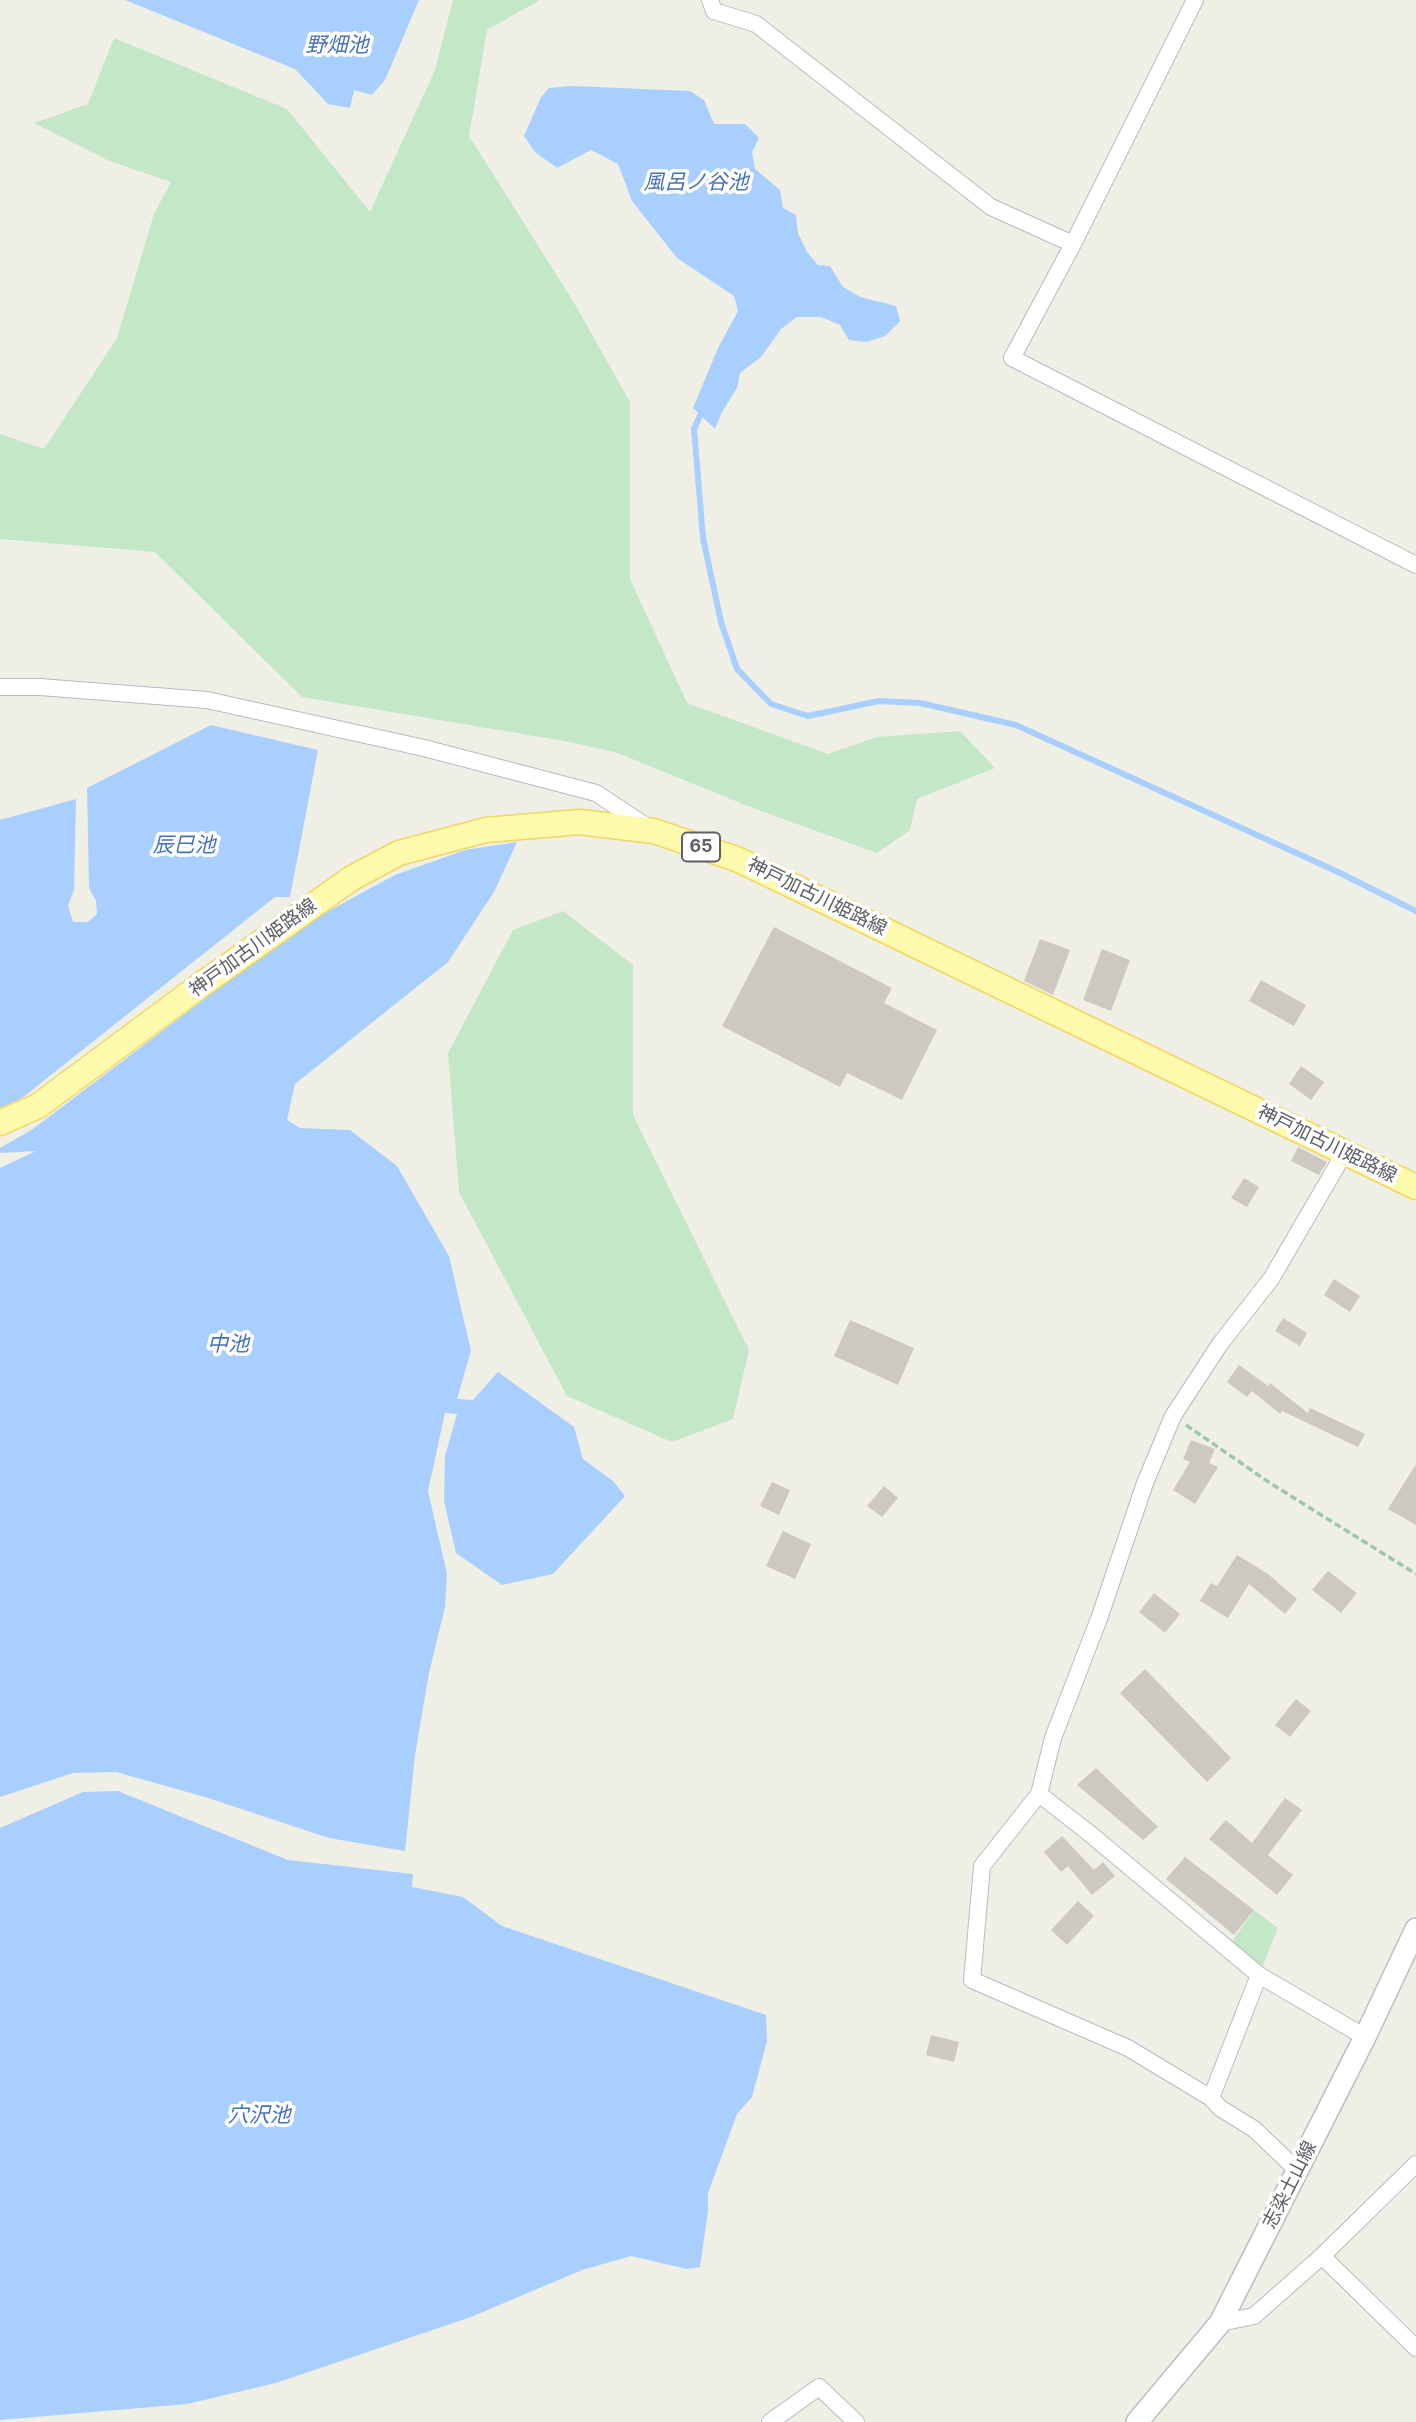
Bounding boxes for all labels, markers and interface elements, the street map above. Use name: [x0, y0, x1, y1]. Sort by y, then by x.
water label: 野畑池: [306, 33, 368, 59]
water label: 風呂ノ谷池: [644, 170, 748, 196]
road number: 65: [682, 832, 720, 862]
water label: 辰巳池: [153, 833, 215, 859]
street label: 神戸加古川姫路線: [744, 853, 890, 941]
street label: 神戸加古川姫路線: [185, 894, 321, 1002]
street label: 神戸加古川姫路線: [1254, 1100, 1400, 1188]
water label: 中池: [207, 1332, 249, 1358]
water label: 穴沢池: [228, 2103, 290, 2129]
street label: 志染土山線: [1258, 2138, 1322, 2232]

